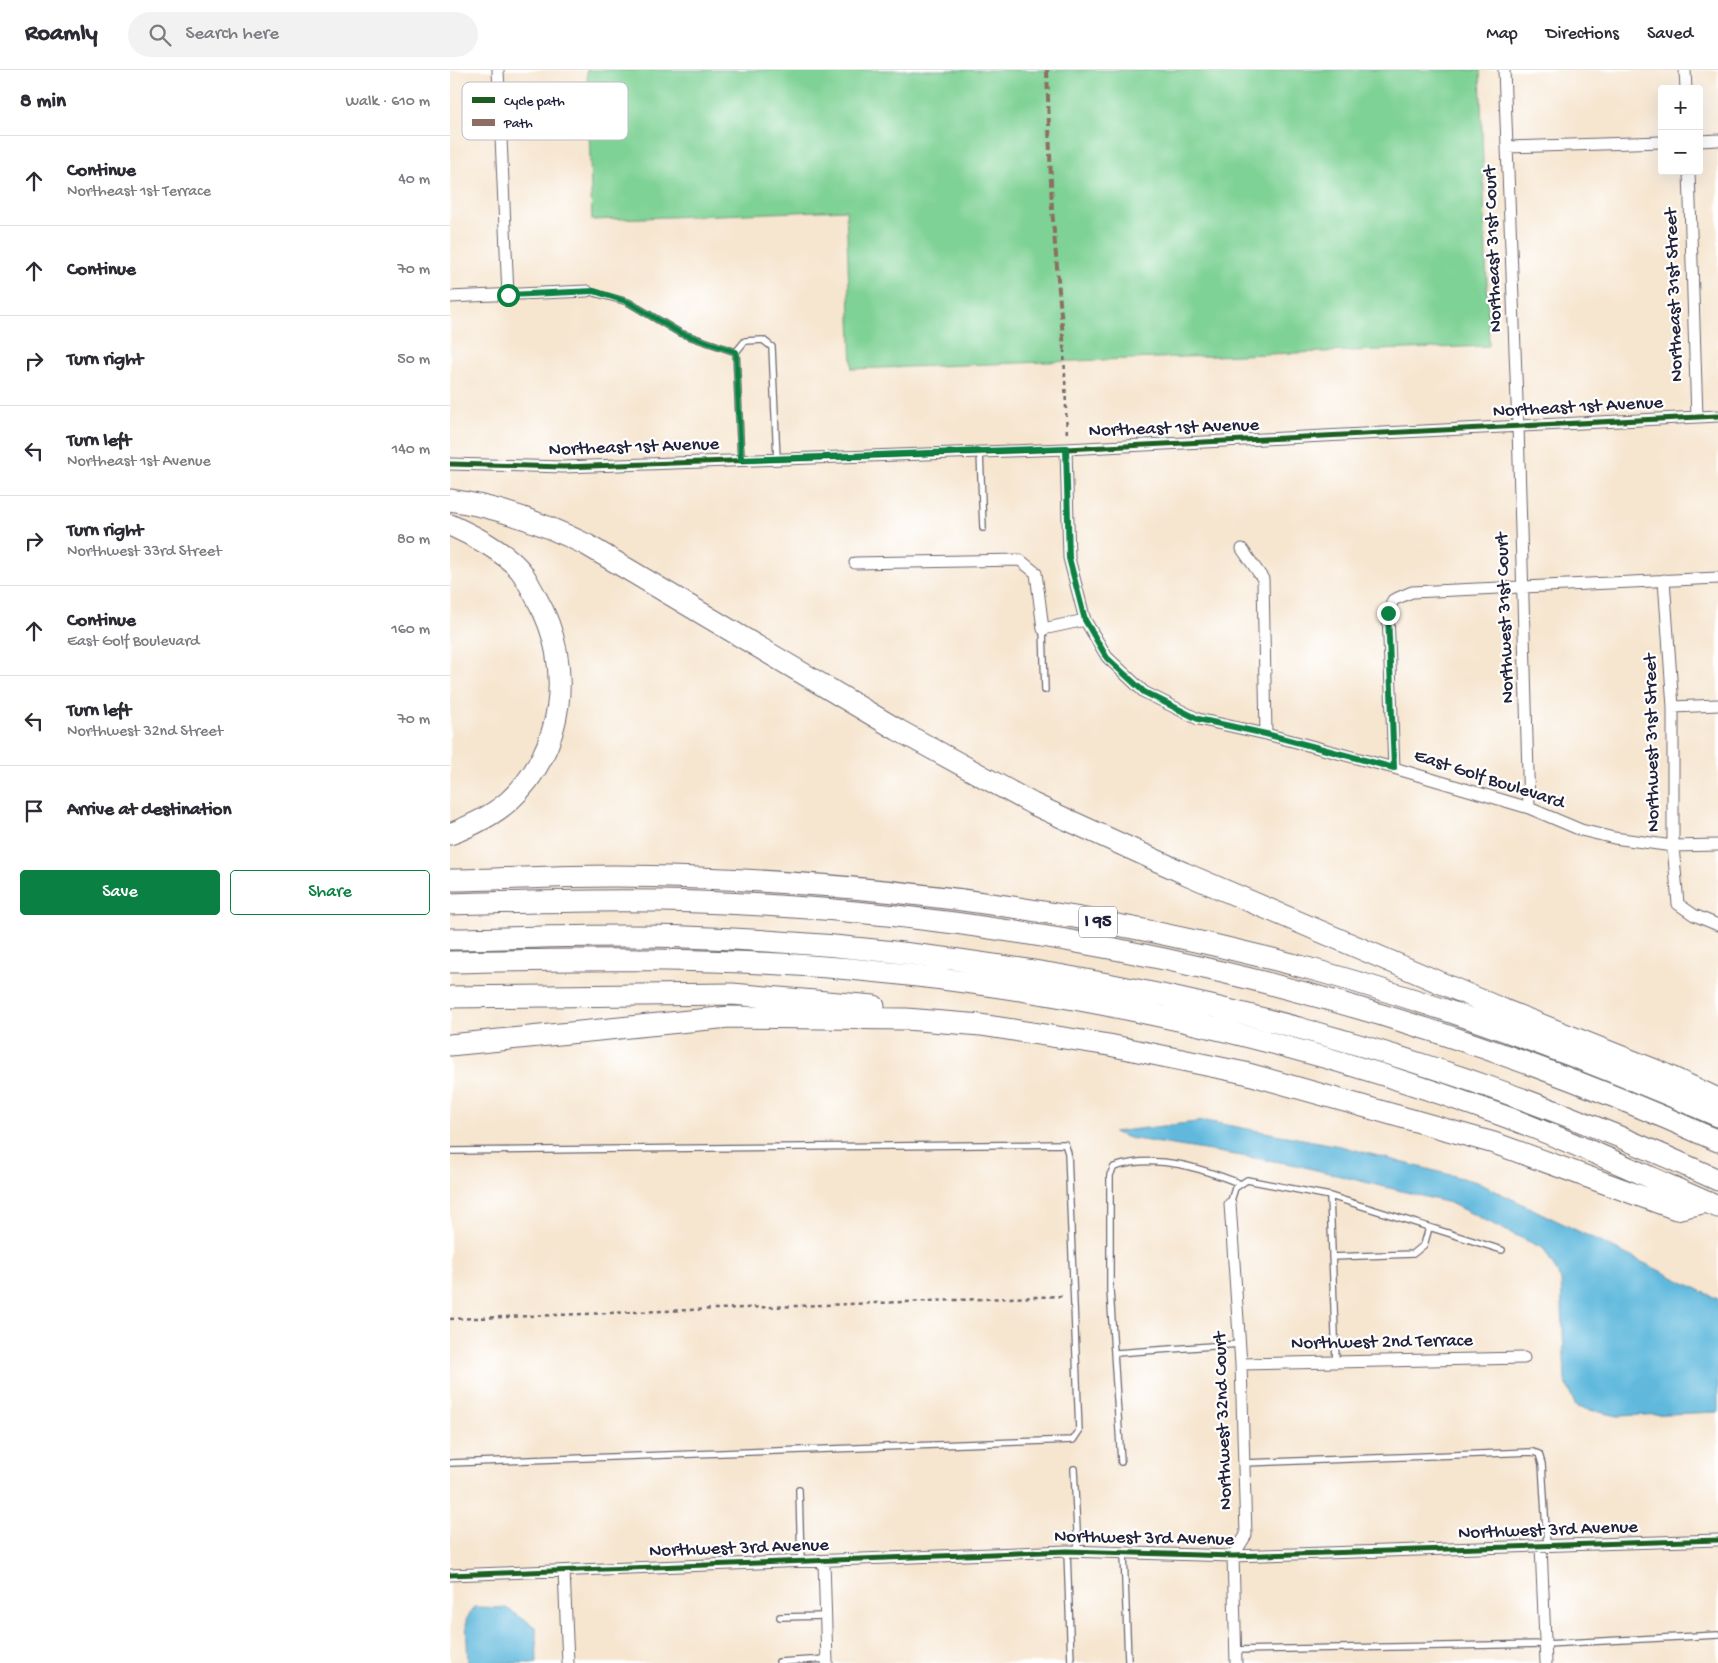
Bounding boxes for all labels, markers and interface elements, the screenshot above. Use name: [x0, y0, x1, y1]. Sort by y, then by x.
search box: [128, 12, 478, 57]
text: Roamly: [25, 20, 98, 49]
icon: search: [146, 21, 174, 49]
text: Search here: [186, 23, 279, 46]
text: Map: [1486, 24, 1518, 45]
text: Directions: [1546, 24, 1619, 45]
text: Saved: [1647, 24, 1693, 45]
legend: [462, 82, 628, 140]
map controls: [1658, 85, 1703, 175]
button: +: [1658, 85, 1703, 130]
text: 8 min: [20, 90, 66, 115]
text: Walk · 610 m: [345, 93, 430, 112]
text: Cycle path: [504, 94, 565, 111]
text: Path: [503, 116, 533, 133]
button: −: [1658, 130, 1703, 175]
text: Continue: [67, 160, 136, 183]
street label: Northeast 31st Court: [1480, 163, 1508, 333]
icon: ahead: [20, 167, 48, 195]
text: 40 m: [398, 171, 430, 190]
text: Northeast 1st Terrace: [67, 183, 211, 202]
street label: Northeast 31st Street: [1660, 205, 1690, 382]
icon: ahead: [20, 257, 48, 285]
text: Continue: [67, 259, 136, 282]
text: 70 m: [397, 261, 430, 280]
route start: [497, 284, 520, 307]
icon: right: [20, 347, 48, 375]
text: Turn right: [67, 349, 143, 372]
text: 50 m: [397, 351, 430, 370]
street label: Northeast 1st Avenue: [1492, 392, 1664, 424]
street label: Northeast 1st Avenue: [1088, 415, 1260, 443]
text: Turn left: [67, 430, 131, 453]
street label: Northeast 1st Avenue: [548, 434, 720, 462]
icon: left: [20, 437, 48, 465]
text: 140 m: [392, 441, 430, 460]
text: Northeast 1st Avenue: [67, 453, 211, 472]
text: Turn right: [67, 520, 143, 543]
icon: right: [20, 527, 48, 555]
street label: Northwest 31st Court: [1491, 530, 1520, 704]
text: 80 m: [397, 531, 430, 550]
text: Northwest 33rd Street: [67, 543, 222, 562]
route end: [1377, 602, 1400, 625]
text: Continue: [67, 610, 136, 633]
icon: ahead: [20, 617, 48, 645]
text: 160 m: [391, 621, 430, 640]
text: East Golf Boulevard: [67, 633, 199, 652]
street label: Northwest 31st Street: [1640, 651, 1666, 832]
text: Turn left: [67, 700, 131, 723]
icon: left: [20, 707, 48, 735]
text: 70 m: [397, 711, 430, 730]
text: Northwest 32nd Street: [67, 723, 223, 742]
street label: East Golf Boulevard: [1411, 745, 1569, 816]
icon: arrive: [20, 797, 48, 825]
text: Arrive at destination: [67, 799, 231, 822]
button: Save: [20, 870, 220, 915]
button: Share: [230, 870, 430, 915]
road number: I 95: [1079, 906, 1117, 938]
street label: Northwest 32nd Court: [1209, 1329, 1239, 1510]
street label: Northwest 2nd Terrace: [1291, 1330, 1473, 1356]
street label: Northwest 3rd Avenue: [1458, 1516, 1639, 1546]
street label: Northwest 3rd Avenue: [1054, 1526, 1234, 1552]
street label: Northwest 3rd Avenue: [649, 1534, 830, 1564]

